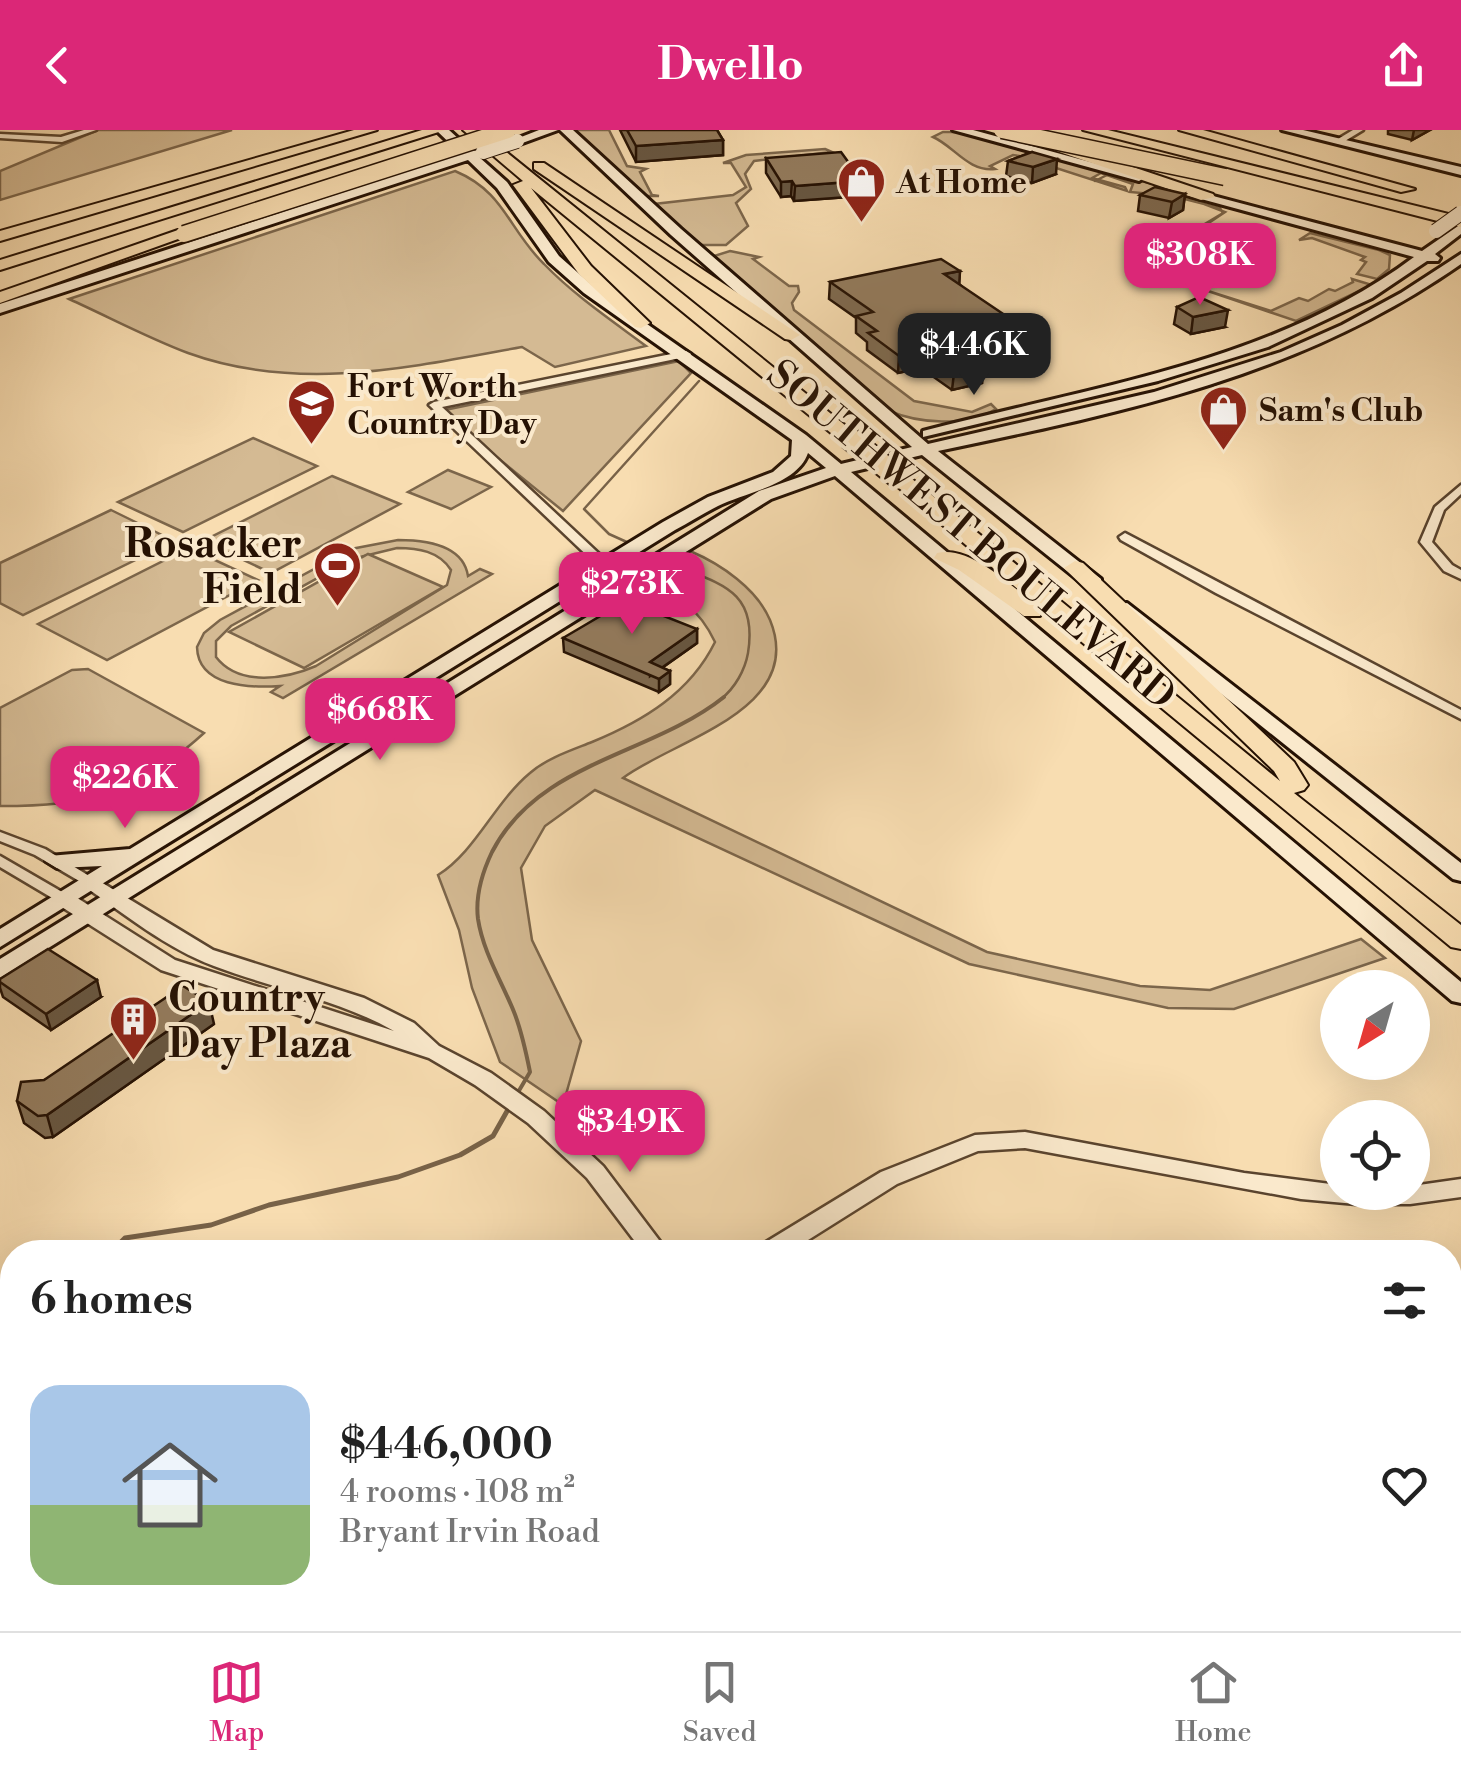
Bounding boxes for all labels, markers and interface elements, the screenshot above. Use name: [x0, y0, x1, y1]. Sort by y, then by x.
text: Dwello: [657, 37, 804, 94]
icon: back: [30, 38, 85, 93]
icon: share: [1376, 38, 1431, 93]
shop icon: At Home: [835, 156, 887, 224]
place label: At Home: [895, 163, 1027, 203]
pin: $308K: [1130, 223, 1270, 308]
text: $308K: [1146, 235, 1254, 275]
pin: $446K: [904, 313, 1044, 398]
text: $446K: [920, 325, 1028, 365]
street label: SOUTHWEST BOULEVARD: [756, 350, 1185, 721]
place label: Fort Worth Country Day: [347, 367, 537, 444]
school or university icon: Fort Worth Country Day: [286, 378, 338, 446]
shop icon: Sam's Club: [1198, 384, 1250, 452]
place label: Sam's Club: [1259, 391, 1423, 431]
place label: Rosacker Field: [124, 520, 302, 616]
sports icon: Rosacker Field: [311, 540, 363, 608]
pin: $273K: [562, 552, 702, 637]
text: $273K: [581, 564, 683, 604]
pin: $668K: [310, 678, 450, 763]
text: $668K: [327, 690, 433, 730]
pin: $226K: [55, 746, 195, 831]
text: $226K: [72, 758, 178, 798]
north arrow: [1320, 970, 1430, 1080]
map controls: [1320, 970, 1430, 1210]
place label: Country Day Plaza: [168, 974, 352, 1070]
building icon: Country Day Plaza: [107, 994, 159, 1062]
pin: $349K: [560, 1090, 700, 1175]
button: locate: [1320, 1100, 1430, 1210]
text: $349K: [577, 1102, 683, 1142]
icon: filters: [1377, 1273, 1432, 1328]
text: 6 homes: [30, 1274, 193, 1327]
text: $446,000: [340, 1419, 553, 1472]
icon: home: [110, 1425, 230, 1545]
icon: heart: [1377, 1458, 1432, 1513]
text: 4 rooms · 108 m²: [340, 1472, 575, 1512]
text: Bryant Irvin Road: [340, 1512, 600, 1552]
tab: Map: [209, 1655, 264, 1750]
tab: Saved: [683, 1655, 756, 1750]
tab: Home: [1175, 1655, 1252, 1750]

